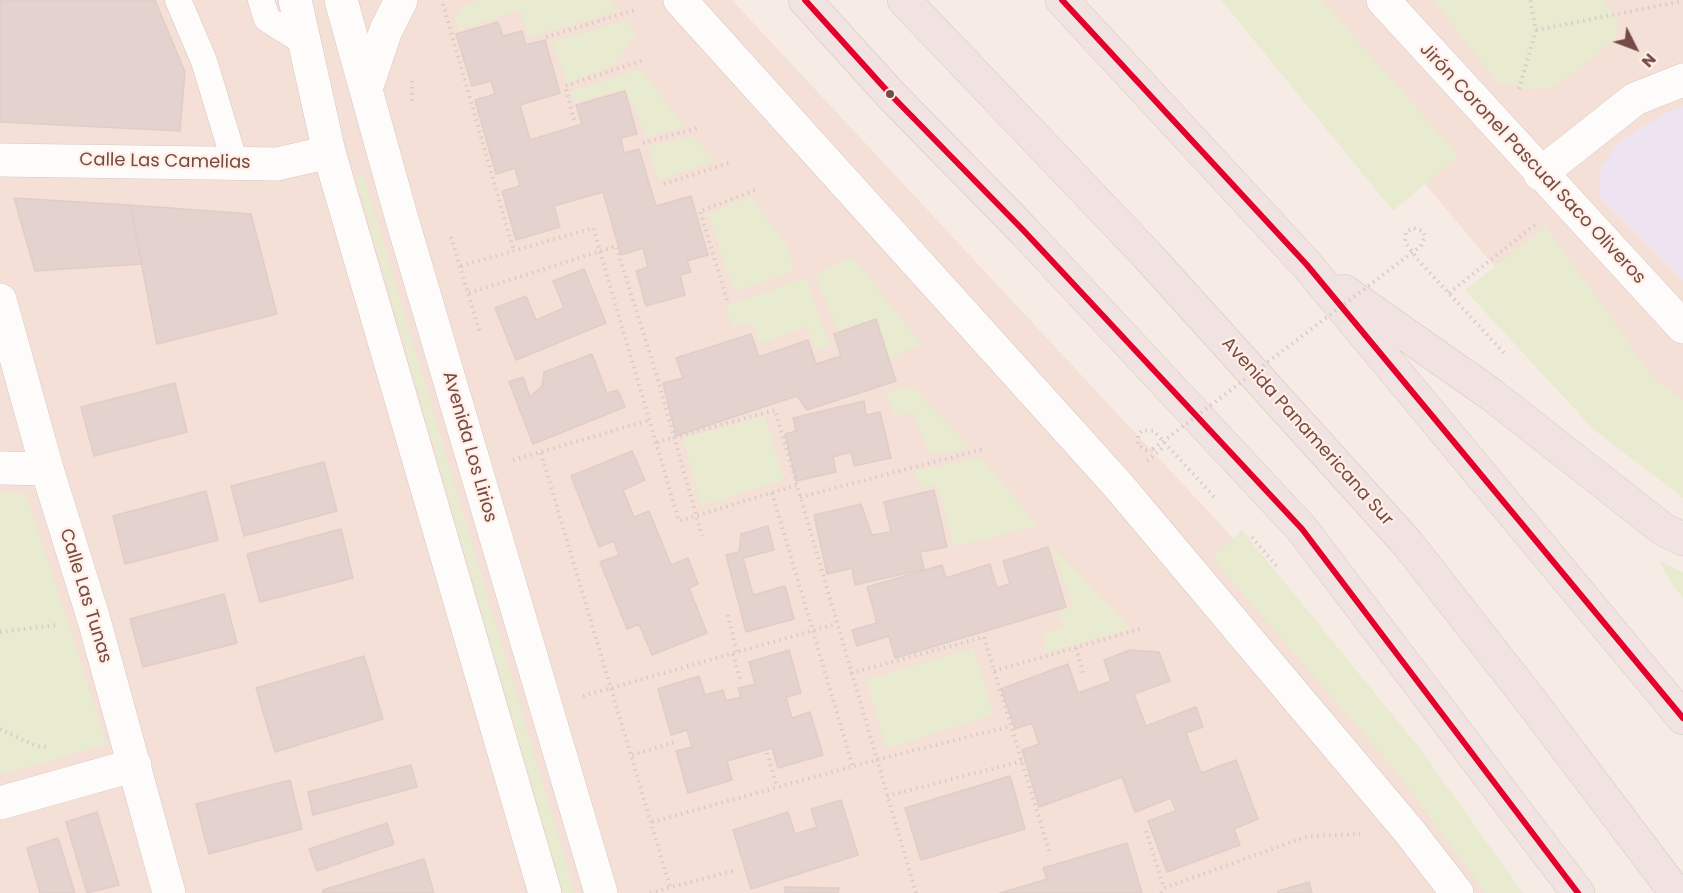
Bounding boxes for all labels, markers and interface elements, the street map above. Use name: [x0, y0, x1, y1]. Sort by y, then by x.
north arrow: [1605, 18, 1665, 78]
street label: Jirón Coronel Pascual Saco Oliveros: [1414, 39, 1650, 289]
text: N: [1636, 48, 1661, 73]
unlabelled marker: [884, 88, 896, 100]
street label: Calle Las Camelias: [79, 150, 251, 174]
street label: Avenida Panamericana Sur: [1217, 333, 1397, 531]
street label: Avenida Los Lirios: [437, 369, 501, 525]
street label: Calle Las Tunas: [54, 526, 116, 666]

